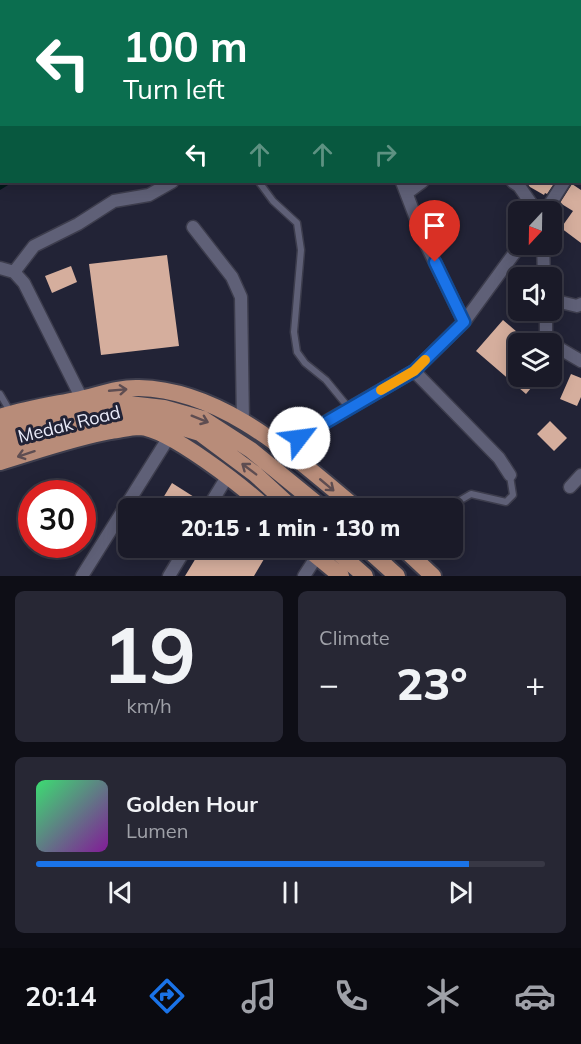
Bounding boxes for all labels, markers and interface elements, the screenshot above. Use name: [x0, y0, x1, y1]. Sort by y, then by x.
text: 100 m: [123, 20, 248, 73]
icon: left: [24, 24, 102, 102]
text: Turn left: [123, 72, 225, 106]
icon: left: [180, 138, 213, 171]
icon: ahead: [243, 138, 276, 171]
icon: ahead: [306, 138, 339, 171]
icon: right: [369, 138, 402, 171]
pin: [409, 200, 460, 262]
north arrow: [508, 201, 562, 255]
map controls: [508, 201, 562, 387]
icon: arrive: [418, 209, 451, 242]
button: sound: [508, 267, 562, 321]
button: layers: [508, 333, 562, 387]
one-way arrow: [108, 384, 128, 395]
street label: Medak Road: [15, 400, 123, 448]
position arrow: [267, 406, 331, 470]
one-way arrow: [190, 414, 209, 425]
one-way arrow: [17, 449, 36, 460]
one-way arrow: [241, 463, 257, 476]
one-way arrow: [319, 478, 334, 492]
speed limit sign: 30: [18, 480, 96, 558]
text: 20:15 · 1 min · 130 m: [181, 514, 400, 542]
text: 19: [102, 605, 196, 703]
text: Climate: [319, 625, 390, 650]
text: 23°: [396, 655, 468, 711]
text: −: [319, 663, 339, 704]
text: +: [525, 663, 545, 704]
text: km/h: [126, 693, 172, 718]
text: Golden Hour: [126, 790, 258, 818]
text: Lumen: [126, 818, 188, 843]
icon: previous: [104, 876, 137, 909]
icon: pause: [274, 876, 307, 909]
icon: next: [444, 876, 477, 909]
icon: directions: [146, 975, 188, 1017]
icon: music: [238, 975, 280, 1017]
icon: phone: [330, 975, 372, 1017]
icon: climate: [422, 975, 464, 1017]
icon: car: [514, 975, 556, 1017]
text: 20:14: [25, 979, 96, 1013]

